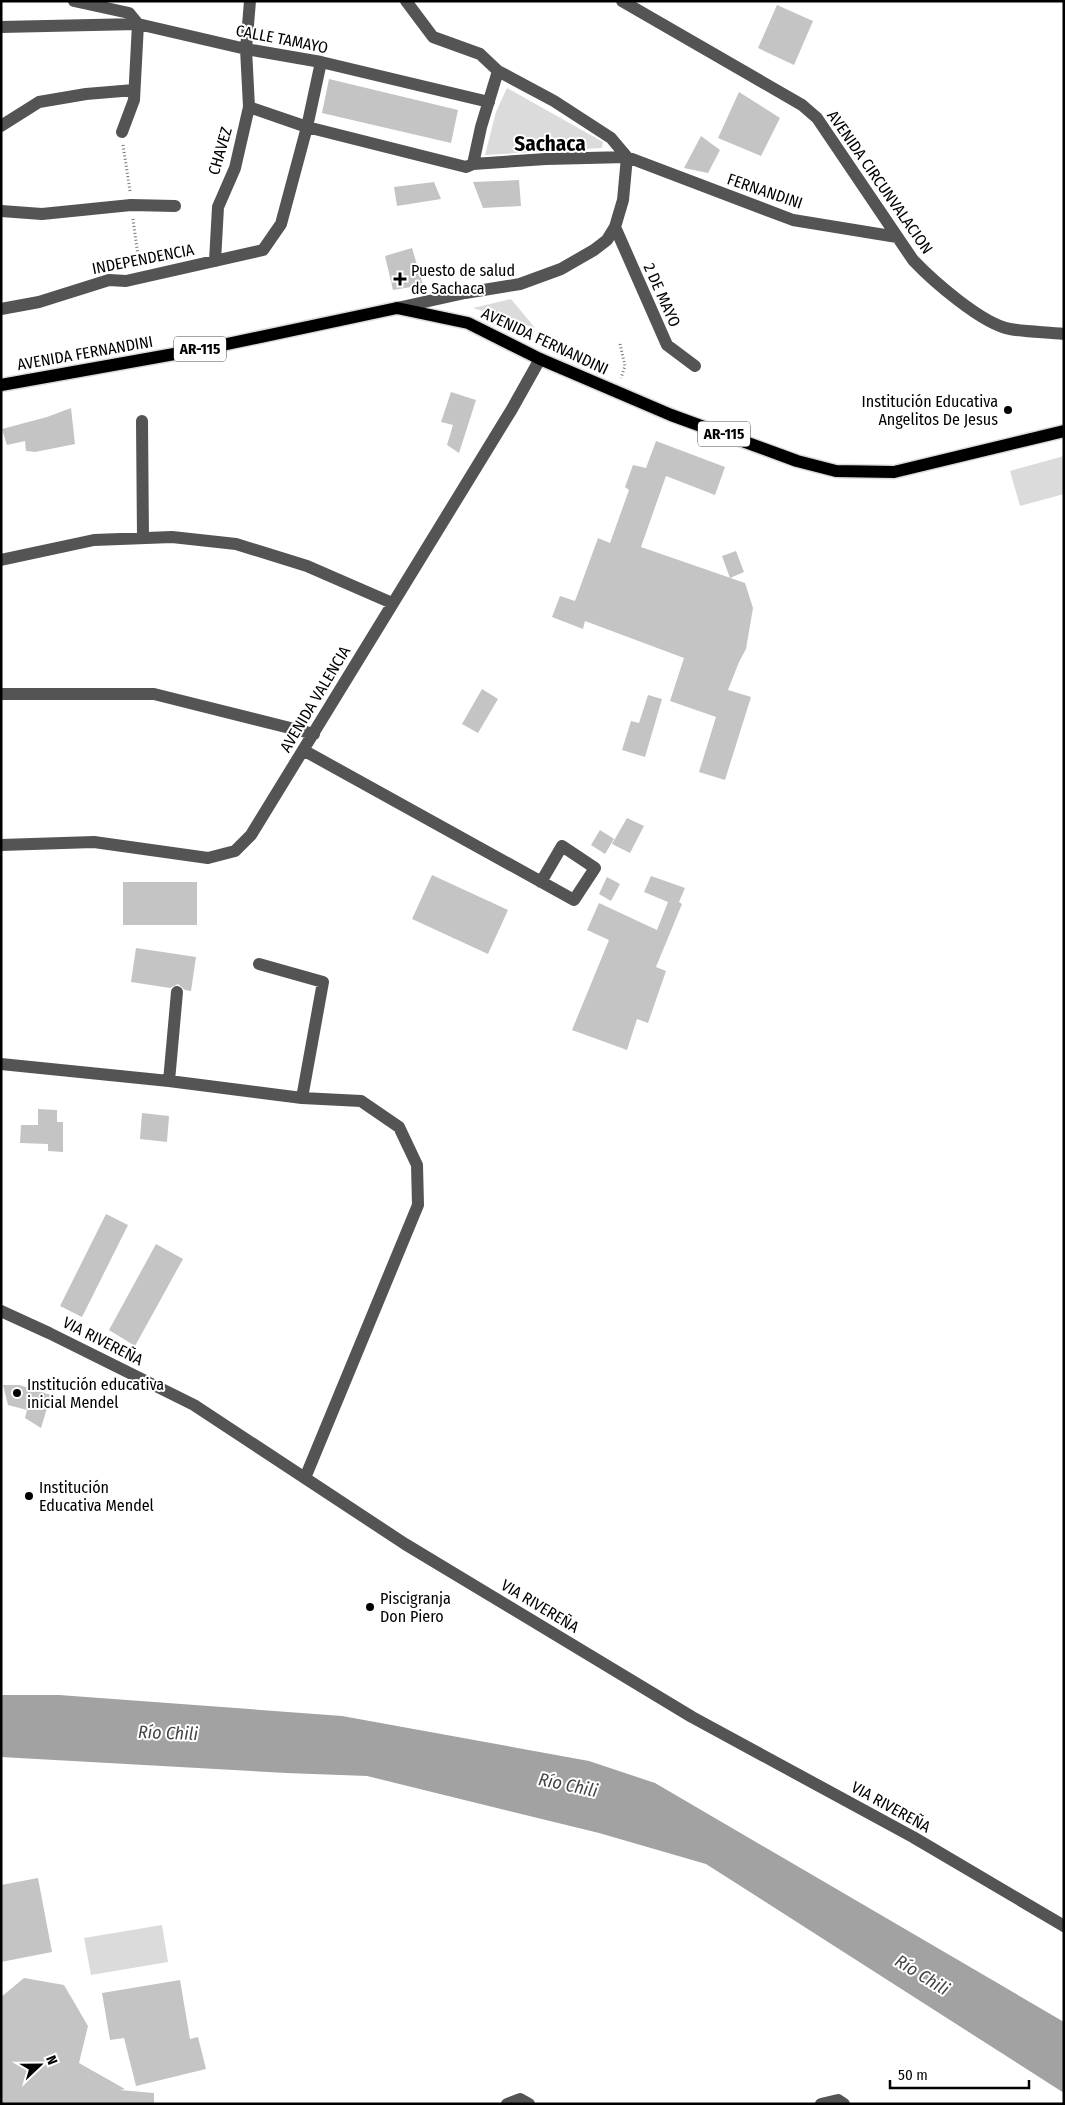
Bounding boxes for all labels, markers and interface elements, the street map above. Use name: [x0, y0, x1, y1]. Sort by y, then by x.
street label: CALLE TAMAYO: [234, 21, 330, 57]
street label: AVENIDA CIRCUNVALACION: [823, 107, 937, 257]
street label: CHAVEZ: [204, 125, 236, 177]
district label: Sachaca: [514, 131, 586, 157]
street label: FERNANDINI: [725, 169, 805, 213]
street label: INDEPENDENCIA: [90, 240, 196, 278]
street label: 2 DE MAYO: [640, 260, 684, 330]
place label: Puesto de salud de Sachaca: [411, 261, 515, 298]
marker: Puesto de salud de Sachaca: [393, 272, 407, 286]
street label: AVENIDA FERNANDINI: [479, 303, 611, 379]
street label: AVENIDA FERNANDINI: [16, 332, 154, 374]
road number: AR-115: [174, 336, 226, 362]
place label: Institución Educativa Angelitos De Jesus: [862, 392, 998, 429]
marker: Institución Educativa Angelitos De Jesus: [1002, 404, 1014, 416]
road number: AR-115: [698, 422, 750, 446]
street label: AVENIDA VALENCIA: [276, 642, 354, 756]
street label: VIA RIVEREÑA: [60, 1313, 147, 1370]
place label: Institución educativa inicial Mendel: [27, 1375, 164, 1412]
marker: Institución educativa inicial Mendel: [11, 1387, 23, 1399]
place label: Institución Educativa Mendel: [39, 1478, 154, 1515]
marker: Institución Educativa Mendel: [23, 1490, 35, 1502]
street label: VIA RIVEREÑA: [498, 1575, 583, 1637]
place label: Piscigranja Don Piero: [380, 1589, 451, 1626]
marker: Piscigranja Don Piero: [364, 1601, 376, 1613]
water label: Río Chili: [138, 1721, 199, 1745]
water label: Río Chili: [536, 1768, 600, 1802]
street label: VIA RIVEREÑA: [848, 1777, 934, 1837]
water label: Río Chili: [891, 1950, 954, 2000]
north arrow: [15, 2040, 65, 2090]
text: N: [42, 2053, 61, 2067]
scale bar: [890, 2058, 1029, 2090]
text: 50 m: [898, 2066, 928, 2084]

